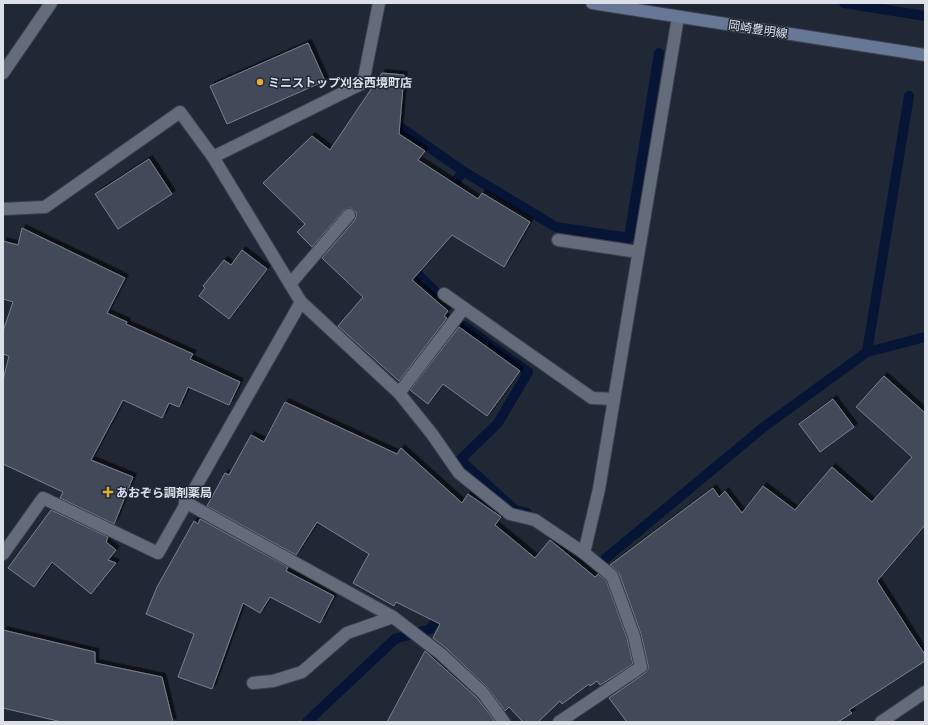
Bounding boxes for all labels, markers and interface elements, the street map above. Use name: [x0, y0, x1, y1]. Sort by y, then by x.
street label: 岡崎豊明線: [727, 17, 789, 41]
place label: ミニストップ刈谷西境町店: [268, 75, 412, 90]
marker: ミニストップ刈谷西境町店: [255, 77, 265, 87]
place label: あおぞら調剤薬局: [116, 485, 212, 500]
marker: あおぞら調剤薬局: [103, 487, 113, 497]

